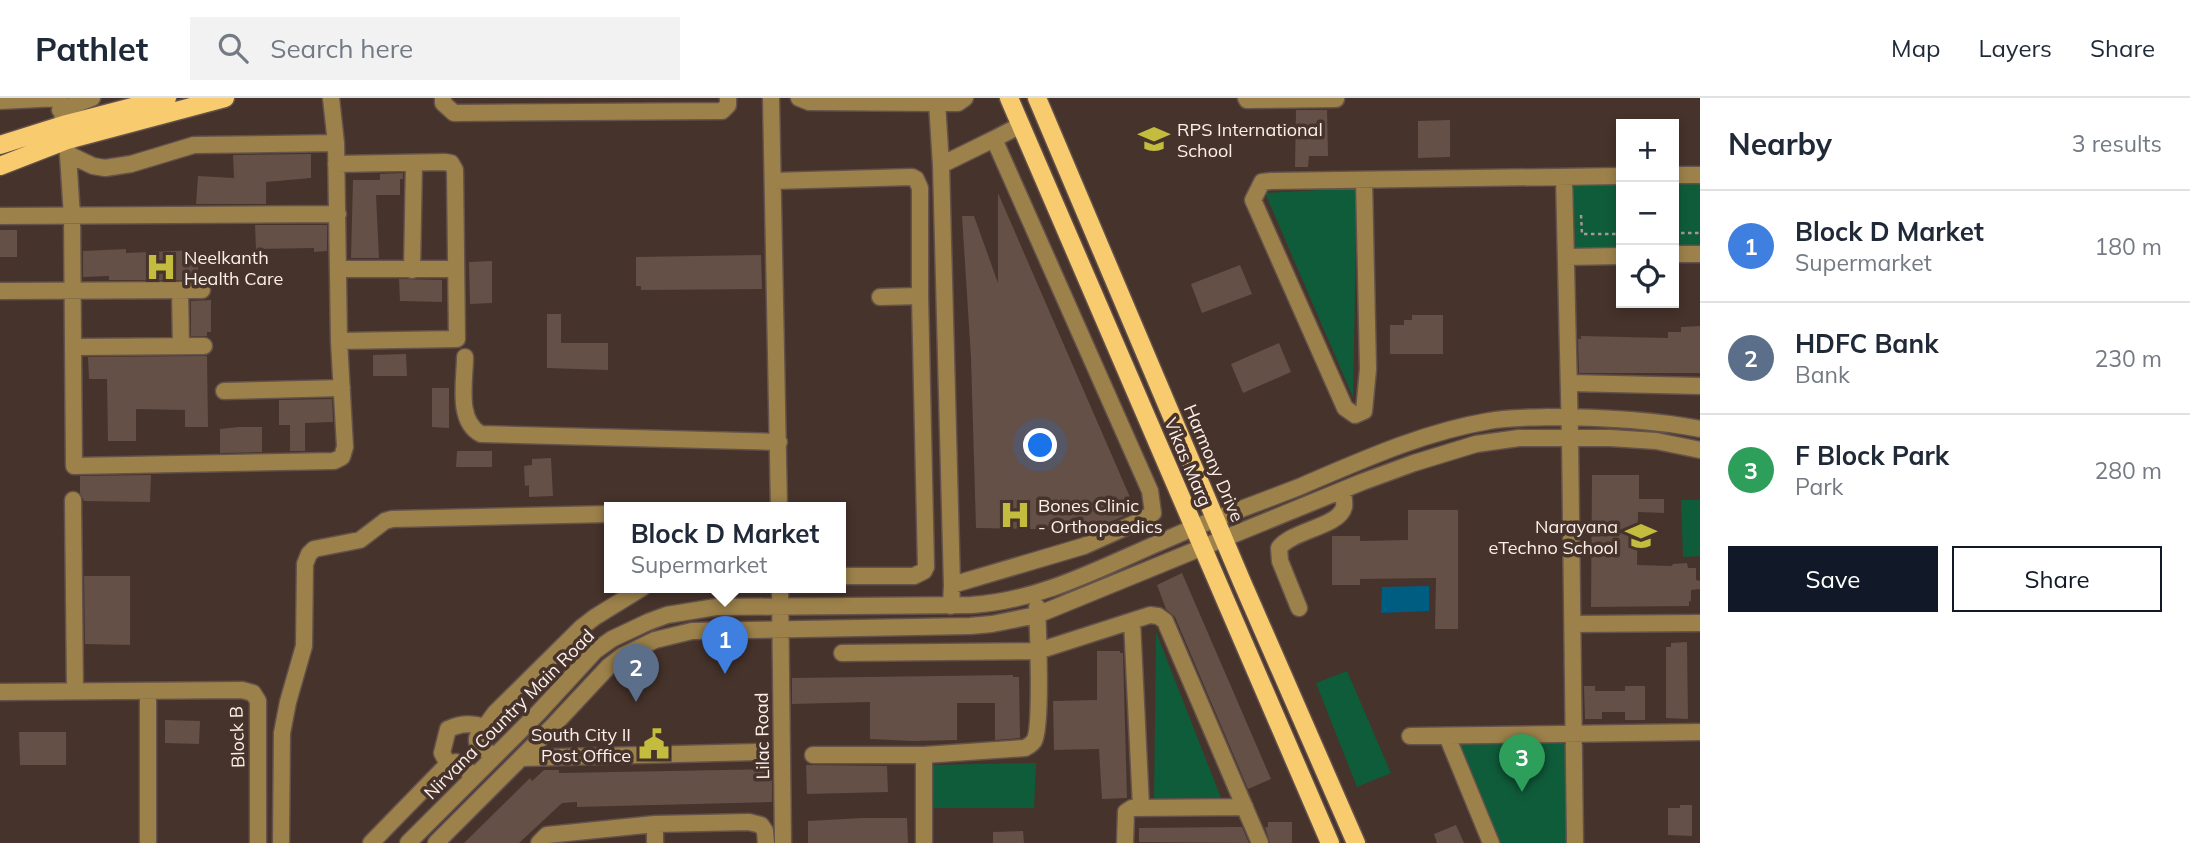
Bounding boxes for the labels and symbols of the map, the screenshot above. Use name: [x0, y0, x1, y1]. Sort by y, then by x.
place label: RPS International School: [1177, 118, 1323, 162]
school or university icon: RPS International School: [1137, 122, 1171, 156]
place label: Neelkanth Health Care: [184, 246, 283, 290]
hospital icon: Neelkanth Health Care: [144, 250, 178, 284]
street label: Harmony Drive: [1179, 401, 1249, 525]
street label: Vikas Marg: [1159, 414, 1217, 510]
your location: [1023, 428, 1057, 462]
place label: Bones Clinic - Orthopaedics: [1038, 494, 1163, 538]
hospital icon: Bones Clinic - Orthopaedics: [998, 498, 1032, 532]
place label: Narayana eTechno School: [1488, 515, 1618, 559]
school or university icon: Narayana eTechno School: [1624, 519, 1658, 553]
pin: 1: [702, 616, 748, 674]
street label: Nirvana Country Main Road: [419, 624, 599, 804]
pin: 2: [613, 644, 659, 702]
street label: Lilac Road: [750, 692, 774, 780]
street label: Block B: [224, 706, 250, 768]
place label: South City II Post Office: [531, 723, 631, 767]
public building icon: South City II Post Office: [637, 727, 671, 761]
pin: 3: [1499, 734, 1545, 792]

